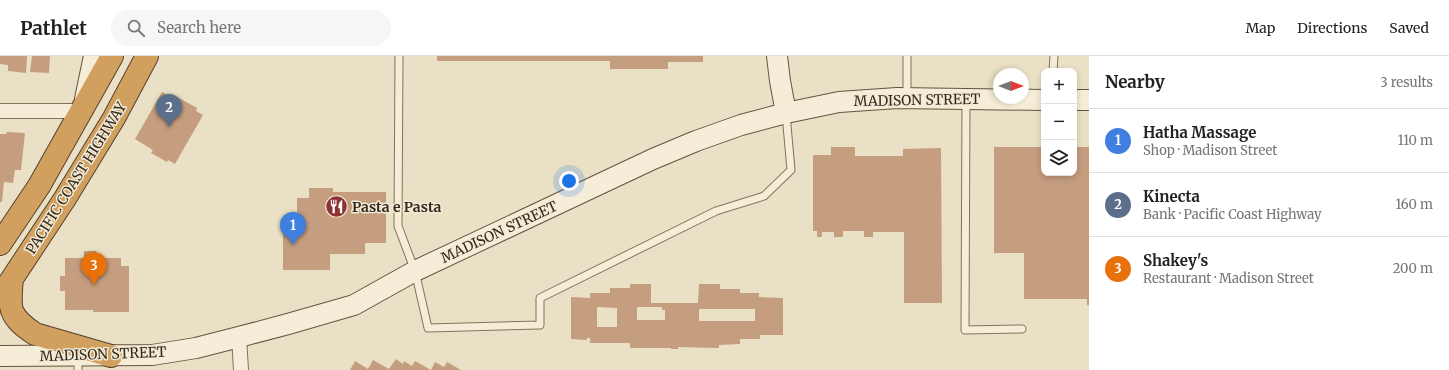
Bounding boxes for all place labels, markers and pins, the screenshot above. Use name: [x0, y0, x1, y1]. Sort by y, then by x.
pin: 2: [156, 94, 182, 127]
restaurant icon: Pasta e Pasta: [324, 194, 350, 220]
place label: Pasta e Pasta: [352, 198, 442, 216]
pin: 1: [280, 212, 306, 245]
pin: 3: [81, 252, 107, 285]

